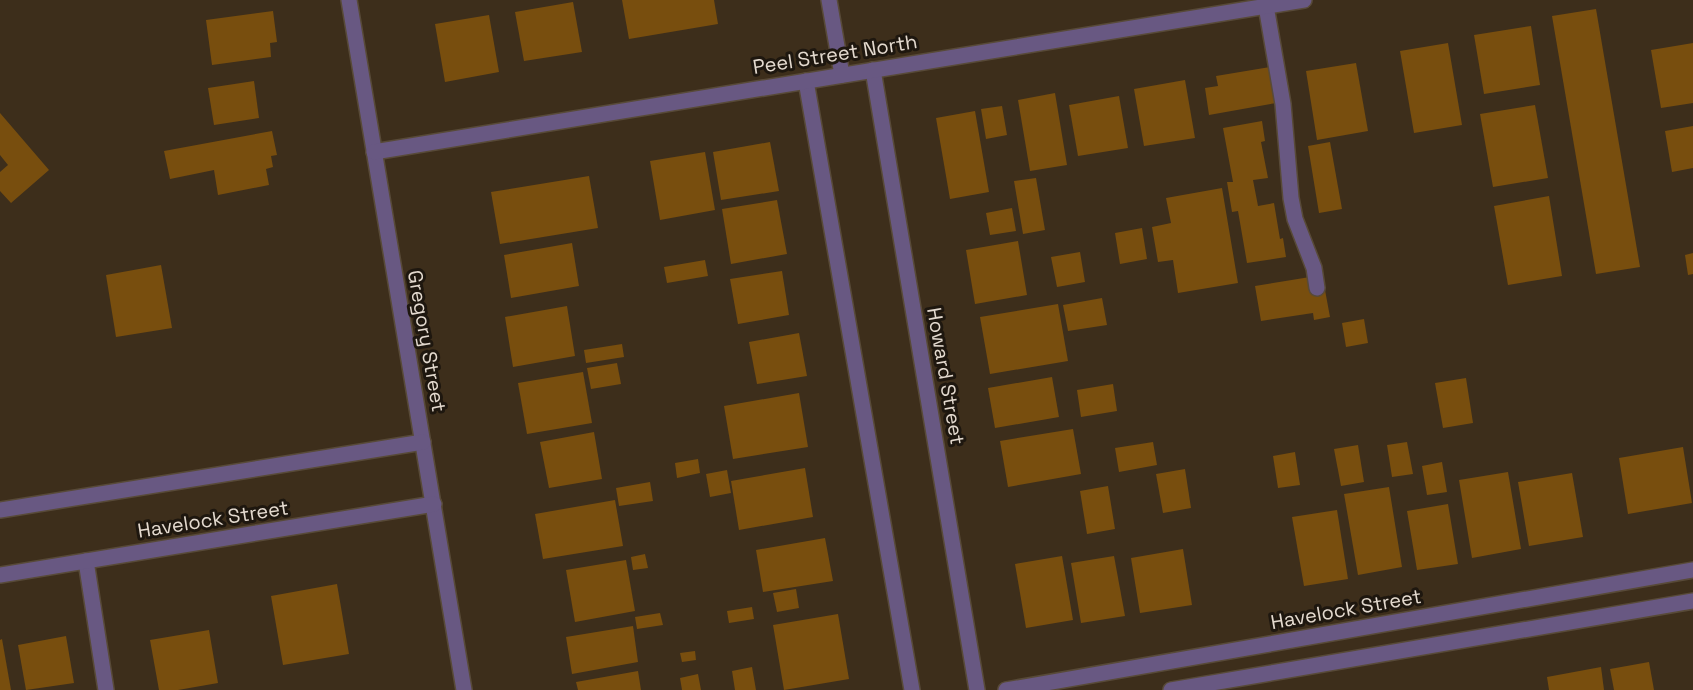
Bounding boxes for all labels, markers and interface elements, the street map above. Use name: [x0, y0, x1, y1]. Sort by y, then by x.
street label: Peel Street North: [751, 28, 919, 80]
street label: Gregory Street: [402, 268, 452, 414]
street label: Howard Street: [921, 305, 971, 447]
street label: Havelock Street: [136, 494, 290, 544]
street label: Havelock Street: [1269, 583, 1423, 635]

